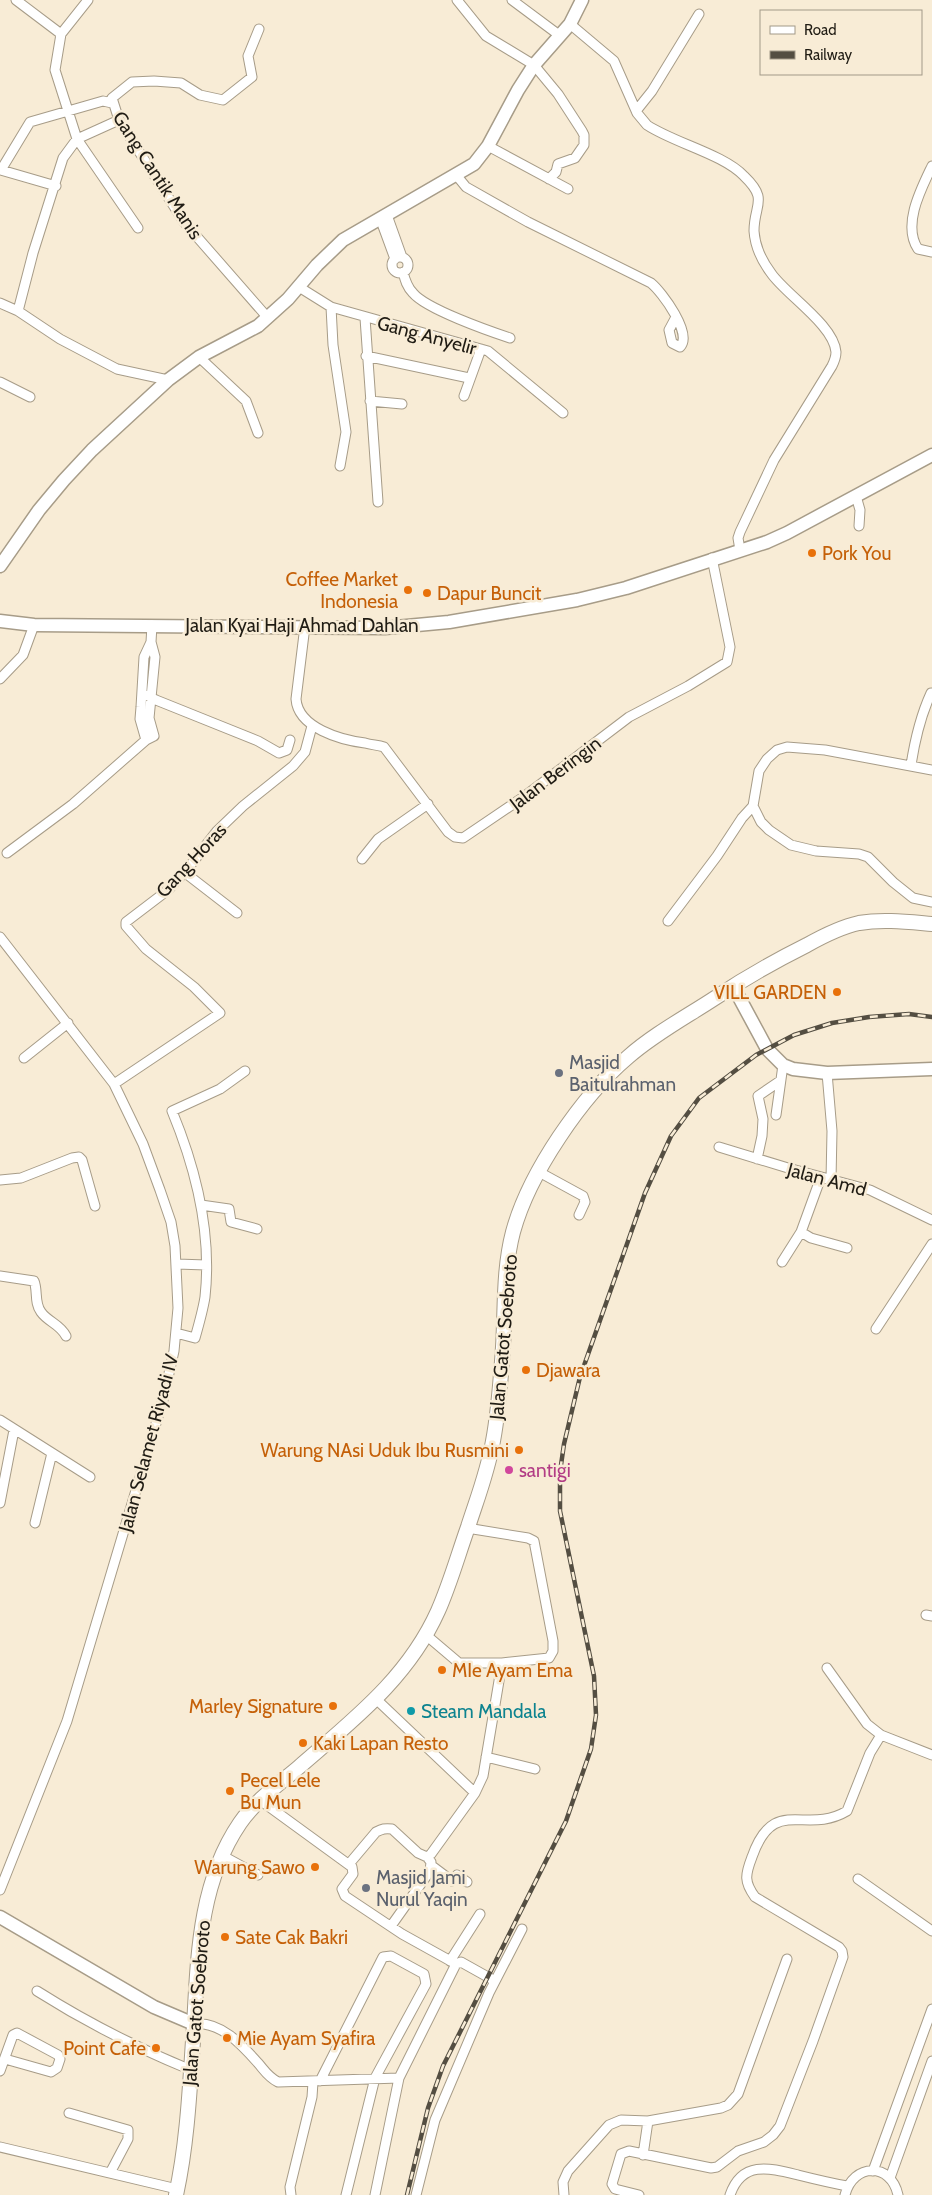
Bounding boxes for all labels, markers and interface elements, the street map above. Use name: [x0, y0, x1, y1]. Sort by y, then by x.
legend: [760, 10, 922, 75]
text: Road: [804, 21, 837, 39]
text: Railway: [804, 46, 853, 64]
street label: Gang Cantik Manis: [108, 107, 208, 244]
street label: Gang Anyelir: [375, 311, 479, 360]
place label: Pork You: [822, 542, 891, 565]
marker: Pork You: [806, 547, 818, 559]
place label: Coffee Market Indonesia: [285, 568, 399, 613]
place label: Dapur Buncit: [437, 582, 542, 605]
marker: Coffee Market Indonesia: [402, 584, 414, 596]
marker: Dapur Buncit: [421, 587, 433, 599]
street label: Jalan Kyai Haji Ahmad Dahlan: [184, 614, 419, 637]
street label: Jalan Beringin: [504, 732, 606, 816]
street label: Gang Horas: [151, 819, 231, 902]
place label: VILL GARDEN: [714, 981, 827, 1004]
marker: VILL GARDEN: [831, 986, 843, 998]
place label: Masjid Baitulrahman: [569, 1051, 676, 1096]
marker: Masjid Baitulrahman: [553, 1067, 565, 1079]
street label: Jalan Amd: [784, 1158, 869, 1201]
street label: Jalan Gatot Soebroto: [485, 1253, 522, 1422]
street label: Jalan Selamet Riyadi IV: [113, 1351, 183, 1535]
place label: Djawara: [536, 1359, 600, 1382]
marker: Djawara: [520, 1364, 532, 1376]
place label: Warung NAsi Uduk Ibu Rusmini: [260, 1439, 509, 1462]
marker: Warung NAsi Uduk Ibu Rusmini: [513, 1444, 525, 1456]
place label: santigi: [519, 1459, 571, 1482]
marker: santigi: [503, 1464, 515, 1476]
place label: MIe Ayam Ema: [452, 1659, 573, 1682]
marker: MIe Ayam Ema: [436, 1664, 448, 1676]
place label: Marley Signature: [189, 1695, 323, 1718]
marker: Marley Signature: [327, 1700, 339, 1712]
place label: Steam Mandala: [421, 1700, 546, 1723]
marker: Steam Mandala: [405, 1705, 417, 1717]
place label: Kaki Lapan Resto: [313, 1732, 448, 1755]
marker: Kaki Lapan Resto: [297, 1737, 309, 1749]
place label: Pecel Lele Bu Mun: [240, 1769, 321, 1814]
marker: Pecel Lele Bu Mun: [224, 1785, 236, 1797]
place label: Warung Sawo: [194, 1856, 305, 1879]
marker: Warung Sawo: [309, 1861, 321, 1873]
place label: Masjid Jami Nurul Yaqin: [376, 1866, 468, 1911]
marker: Masjid Jami Nurul Yaqin: [360, 1882, 372, 1894]
street label: Jalan Gatot Soebroto: [178, 1919, 215, 2088]
place label: Sate Cak Bakri: [235, 1926, 348, 1949]
marker: Sate Cak Bakri: [219, 1931, 231, 1943]
place label: Mie Ayam Syafira: [237, 2027, 375, 2050]
marker: Mie Ayam Syafira: [221, 2032, 233, 2044]
place label: Point Cafe: [63, 2037, 146, 2060]
marker: Point Cafe: [150, 2042, 162, 2054]

